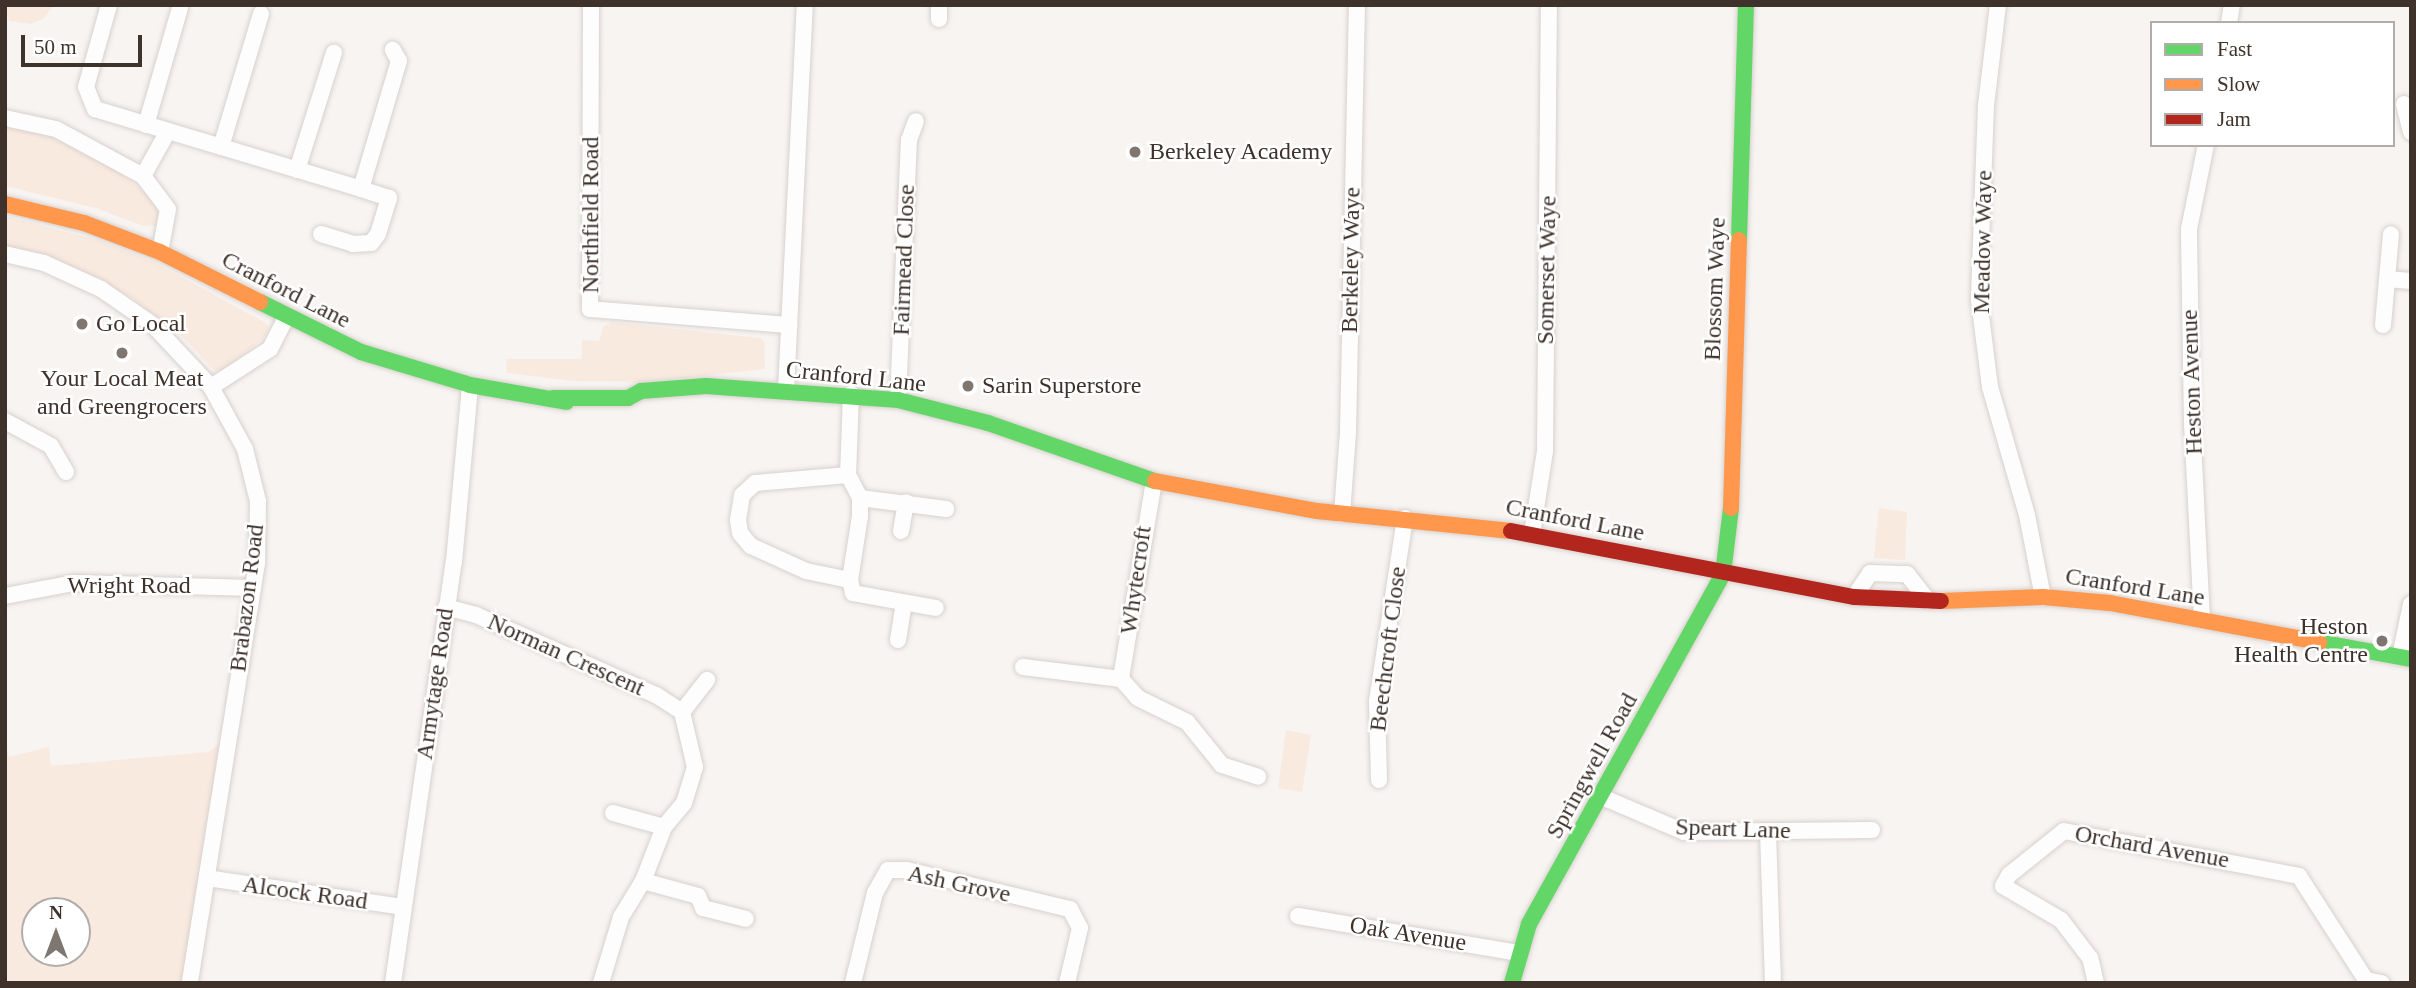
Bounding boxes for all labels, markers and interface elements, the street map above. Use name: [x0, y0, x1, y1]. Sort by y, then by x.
scale bar: [24, 21, 145, 65]
legend: [2150, 21, 2395, 147]
text: 50 m: [34, 35, 77, 59]
text: Fast: [2217, 37, 2252, 61]
text: Slow: [2217, 72, 2260, 96]
text: Jam: [2217, 107, 2251, 131]
street label: Northfield Road: [577, 137, 605, 293]
place label: Berkeley Academy: [1149, 138, 1334, 166]
marker: Berkeley Academy: [1127, 144, 1143, 160]
street label: Meadow Waye: [1967, 170, 1999, 314]
street label: Fairmead Close: [887, 184, 921, 336]
street label: Berkeley Waye: [1335, 186, 1367, 334]
street label: Somerset Waye: [1531, 195, 1563, 345]
street label: Blossom Waye: [1698, 217, 1732, 361]
street label: Cranford Lane: [217, 245, 355, 335]
street label: Heston Avenue: [2175, 308, 2209, 456]
place label: Go Local: [96, 310, 186, 338]
marker: Go Local: [74, 316, 90, 332]
marker: Your Local Meat and Greengrocers: [114, 345, 130, 361]
street label: Cranford Lane: [785, 355, 927, 399]
place label: Your Local Meat and Greengrocers: [37, 365, 207, 421]
place label: Sarin Superstore: [982, 372, 1141, 400]
marker: Sarin Superstore: [960, 378, 976, 394]
street label: Cranford Lane: [1503, 492, 1647, 548]
street label: Brabazon Road: [224, 522, 270, 674]
street label: Whytecroft: [1114, 524, 1158, 636]
street label: Cranford Lane: [2063, 562, 2207, 612]
street label: Beechcroft Close: [1364, 565, 1412, 733]
street label: Wright Road: [67, 572, 191, 600]
street label: Armytage Road: [410, 606, 460, 762]
street label: Norman Crescent: [483, 608, 649, 702]
place label: Heston Health Centre: [2234, 613, 2368, 669]
marker: Heston Health Centre: [2374, 633, 2390, 649]
street label: Springwell Road: [1540, 688, 1644, 844]
street label: Speart Lane: [1675, 813, 1791, 845]
street label: Orchard Avenue: [2072, 819, 2232, 875]
street label: Ash Grove: [905, 859, 1013, 909]
street label: Alcock Road: [241, 870, 369, 916]
north arrow: [21, 897, 91, 967]
text: N: [49, 902, 63, 923]
street label: Oak Avenue: [1347, 910, 1469, 958]

